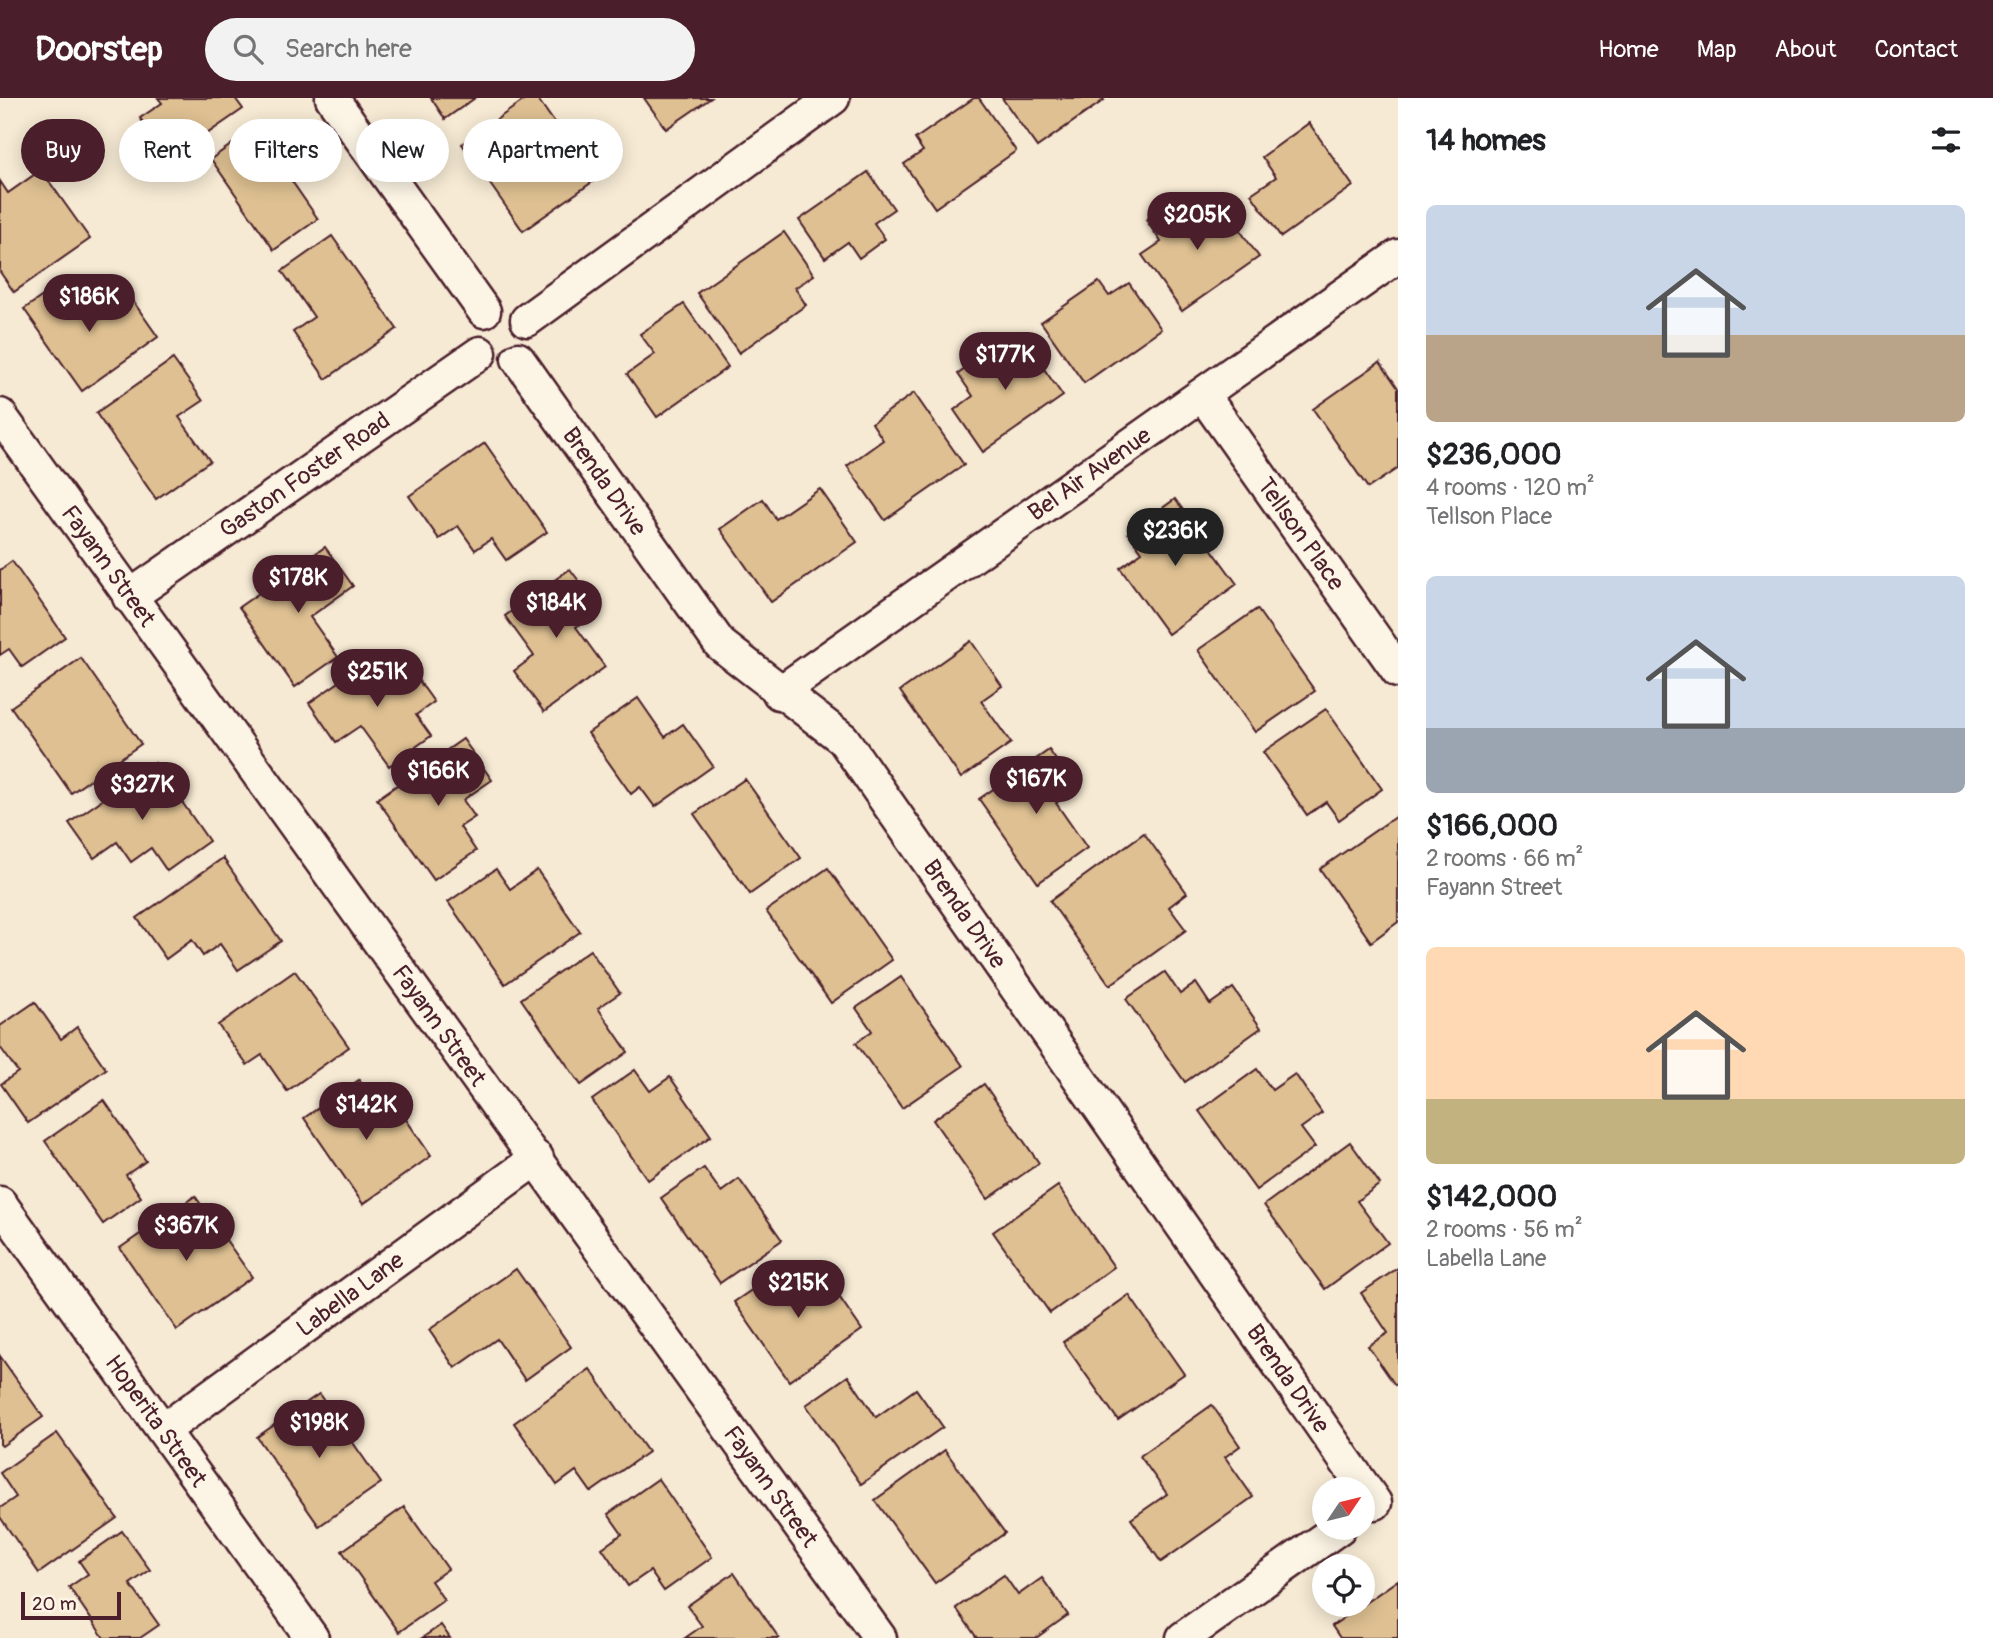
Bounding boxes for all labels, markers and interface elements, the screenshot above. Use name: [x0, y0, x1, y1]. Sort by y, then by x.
search box: [205, 18, 695, 81]
text: Doorstep: [35, 29, 163, 70]
icon: search: [229, 30, 267, 68]
text: Search here: [285, 33, 412, 65]
text: Home: [1598, 35, 1659, 64]
text: Map: [1697, 35, 1737, 64]
text: About: [1775, 35, 1837, 64]
text: Contact: [1875, 35, 1958, 64]
chip: Buy: [21, 119, 105, 182]
chip: Rent: [119, 119, 215, 182]
chip: Filters: [229, 119, 342, 182]
chip: New: [356, 119, 449, 182]
chip: Apartment: [463, 119, 623, 182]
icon: filters: [1927, 121, 1965, 159]
text: 14 homes: [1426, 122, 1546, 159]
pin: $205K: [1148, 192, 1246, 252]
text: $205K: [1163, 200, 1231, 229]
icon: home: [1633, 250, 1759, 376]
pin: $186K: [40, 274, 138, 334]
text: $186K: [59, 282, 119, 311]
pin: $177K: [956, 332, 1054, 392]
text: $177K: [975, 340, 1035, 369]
street label: Gaston Foster Road: [214, 406, 395, 544]
street label: Bel Air Avenue: [1022, 420, 1157, 527]
street label: Brenda Drive: [556, 422, 653, 541]
text: $236,000: [1426, 436, 1561, 473]
street label: Tellson Place: [1251, 472, 1351, 596]
text: 4 rooms · 120 m²: [1426, 473, 1595, 502]
street label: Fayann Street: [55, 500, 162, 633]
text: Tellson Place: [1426, 502, 1552, 531]
pin: $236K: [1126, 508, 1224, 568]
text: $236K: [1143, 516, 1207, 545]
pin: $178K: [249, 556, 347, 615]
text: $178K: [268, 563, 328, 592]
pin: $184K: [507, 580, 605, 640]
text: $184K: [526, 588, 586, 617]
icon: home: [1633, 621, 1759, 747]
pin: $251K: [328, 650, 426, 709]
text: $251K: [347, 657, 407, 686]
pin: $166K: [389, 748, 487, 808]
text: $166K: [407, 756, 469, 785]
pin: $167K: [987, 756, 1085, 816]
pin: $327K: [93, 762, 191, 822]
text: $167K: [1006, 764, 1066, 793]
text: $327K: [110, 770, 174, 799]
text: $166,000: [1426, 807, 1558, 844]
text: 2 rooms · 66 m²: [1426, 844, 1583, 873]
street label: Brenda Drive: [917, 854, 1013, 974]
text: Fayann Street: [1426, 873, 1562, 902]
street label: Fayann Street: [386, 959, 493, 1092]
icon: home: [1633, 992, 1759, 1118]
pin: $142K: [317, 1082, 415, 1142]
text: $142K: [335, 1090, 397, 1119]
text: $142,000: [1426, 1178, 1557, 1215]
pin: $367K: [137, 1204, 235, 1263]
text: $367K: [154, 1211, 218, 1240]
text: 2 rooms · 56 m²: [1426, 1215, 1583, 1244]
text: Labella Lane: [1426, 1244, 1546, 1273]
street label: Labella Lane: [291, 1245, 410, 1343]
pin: $215K: [749, 1260, 847, 1320]
text: $215K: [768, 1268, 828, 1297]
street label: Brenda Drive: [1240, 1318, 1336, 1439]
street label: Hoperita Street: [99, 1349, 214, 1493]
pin: $198K: [270, 1400, 368, 1460]
text: $198K: [290, 1408, 348, 1437]
street label: Fayann Street: [718, 1420, 825, 1553]
north arrow: [1312, 1477, 1376, 1540]
map controls: [1312, 1477, 1375, 1617]
button: locate: [1312, 1554, 1375, 1617]
scale bar: [21, 1589, 121, 1621]
text: 20 m: [32, 1592, 77, 1616]

